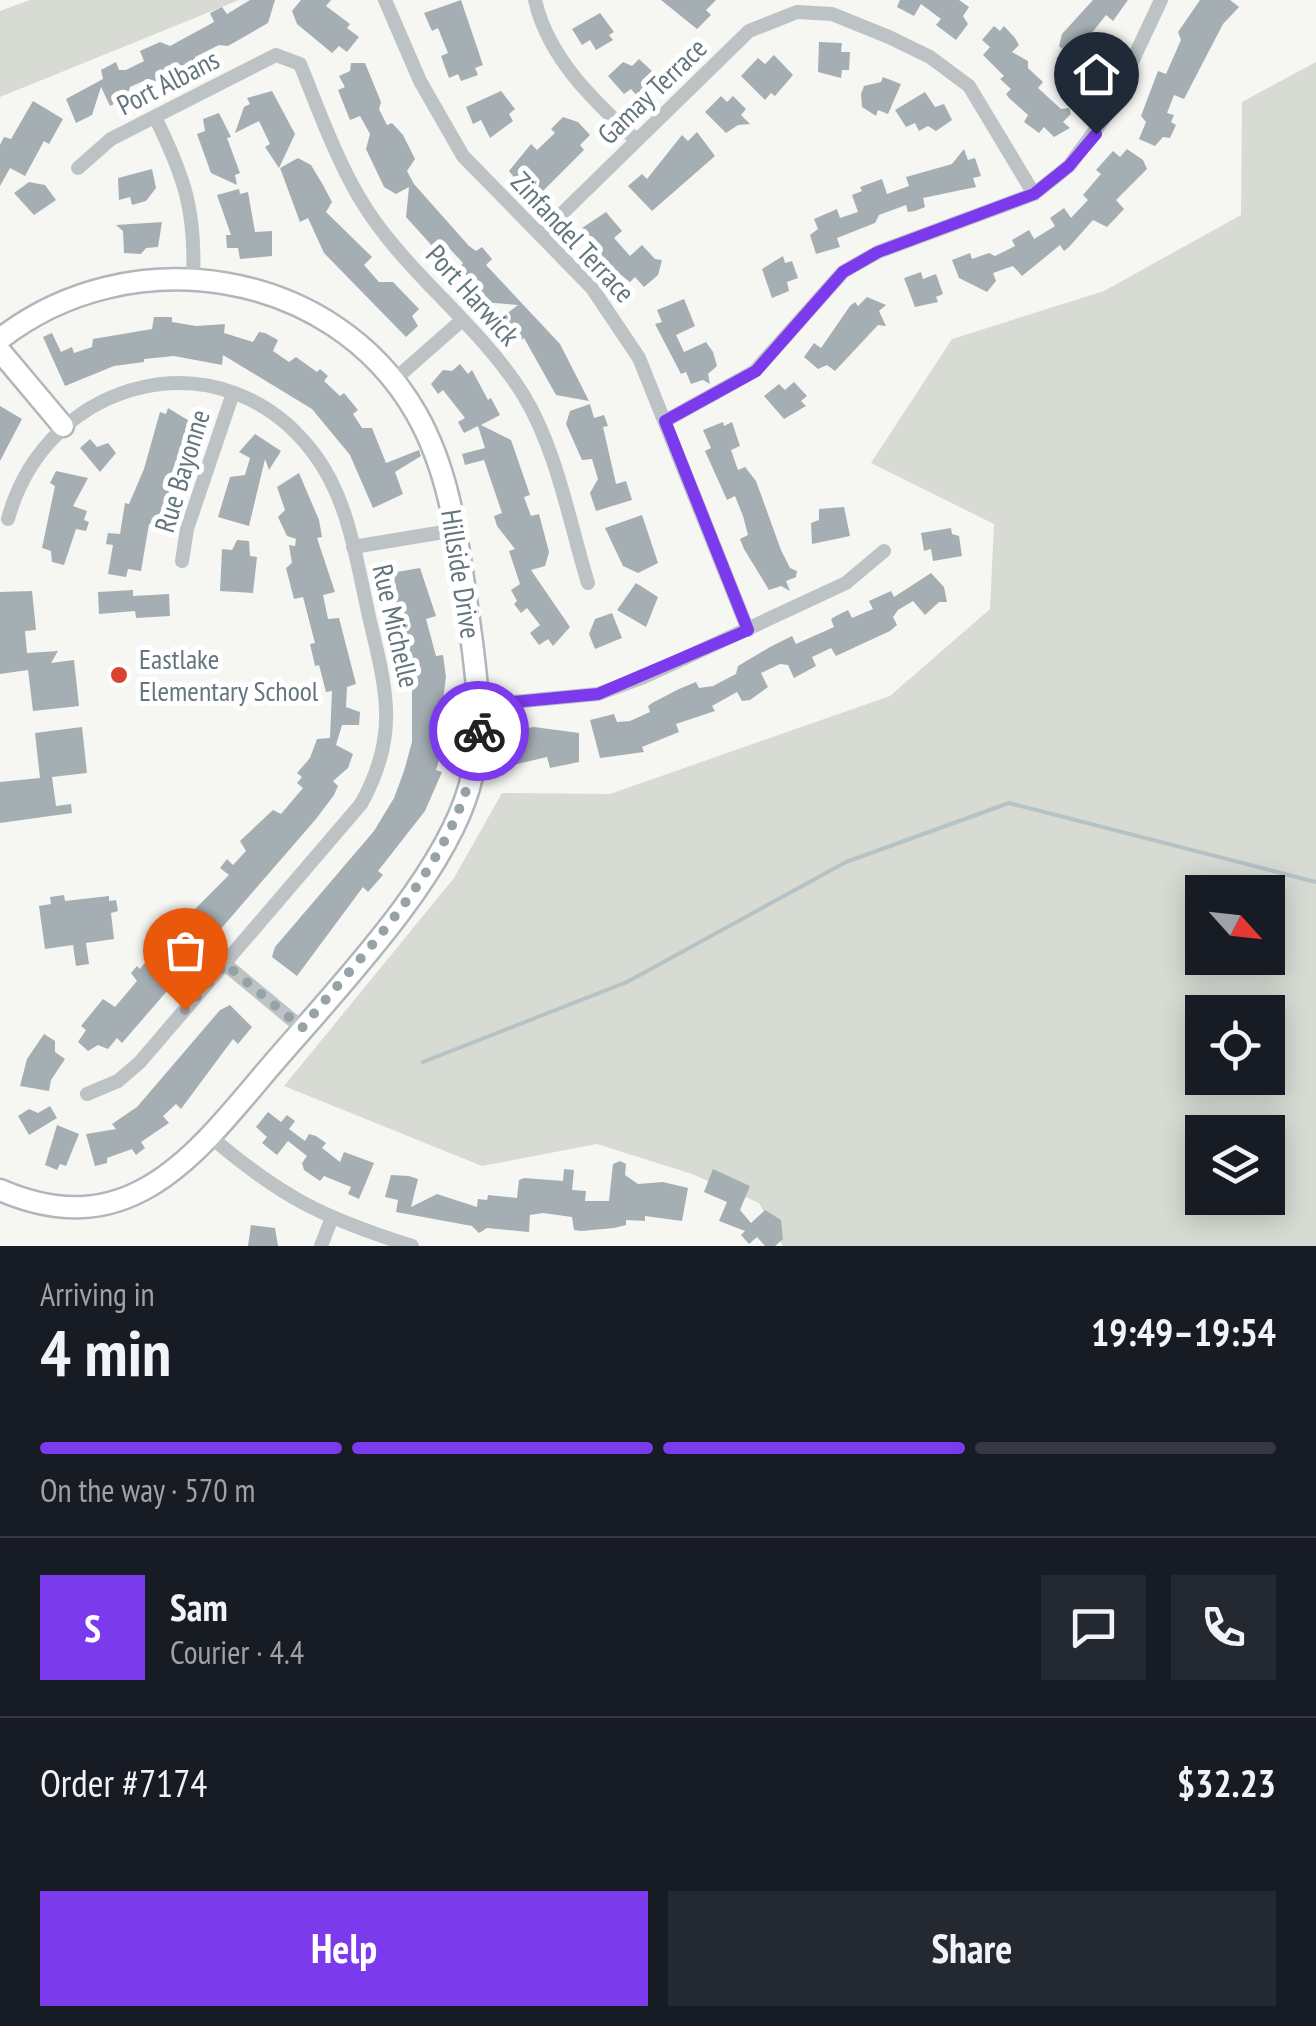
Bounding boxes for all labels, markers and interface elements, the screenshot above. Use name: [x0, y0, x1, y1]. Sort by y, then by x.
street label: Gamay Terrace: [589, 29, 714, 152]
pin: [1054, 32, 1139, 135]
street label: Port Albans: [110, 40, 225, 123]
icon: home: [1069, 47, 1124, 102]
street label: Zinfandel Terrace: [503, 163, 643, 310]
street label: Port Harwick: [418, 237, 528, 353]
street label: Rue Bayonne: [145, 405, 218, 537]
street label: Hillside Drive: [433, 507, 490, 641]
street label: Rue Michelle: [364, 561, 429, 691]
place label: Eastlake Elementary School: [139, 640, 319, 709]
marker: Eastlake Elementary School: [108, 664, 130, 686]
courier: [429, 681, 529, 781]
icon: bike: [452, 704, 507, 759]
north arrow: [1185, 875, 1285, 975]
map controls: [1185, 875, 1285, 1215]
pin: [143, 908, 228, 1011]
icon: bag: [158, 923, 213, 978]
button: locate: [1185, 995, 1285, 1095]
button: layers: [1185, 1115, 1285, 1215]
text: Arriving in: [40, 1273, 155, 1315]
text: 19:49–19:54: [1091, 1307, 1276, 1356]
text: 4 min: [40, 1310, 171, 1394]
text: On the way · 570 m: [40, 1469, 255, 1511]
button: chat: [1041, 1575, 1146, 1680]
button: phone: [1171, 1575, 1276, 1680]
text: Sam: [170, 1582, 228, 1631]
text: S: [84, 1603, 101, 1652]
text: Courier · 4.4: [170, 1631, 304, 1673]
text: Order #7174: [40, 1758, 207, 1807]
text: $32.23: [1177, 1758, 1276, 1807]
button: Help: [40, 1891, 648, 2006]
button: Share: [668, 1891, 1276, 2006]

